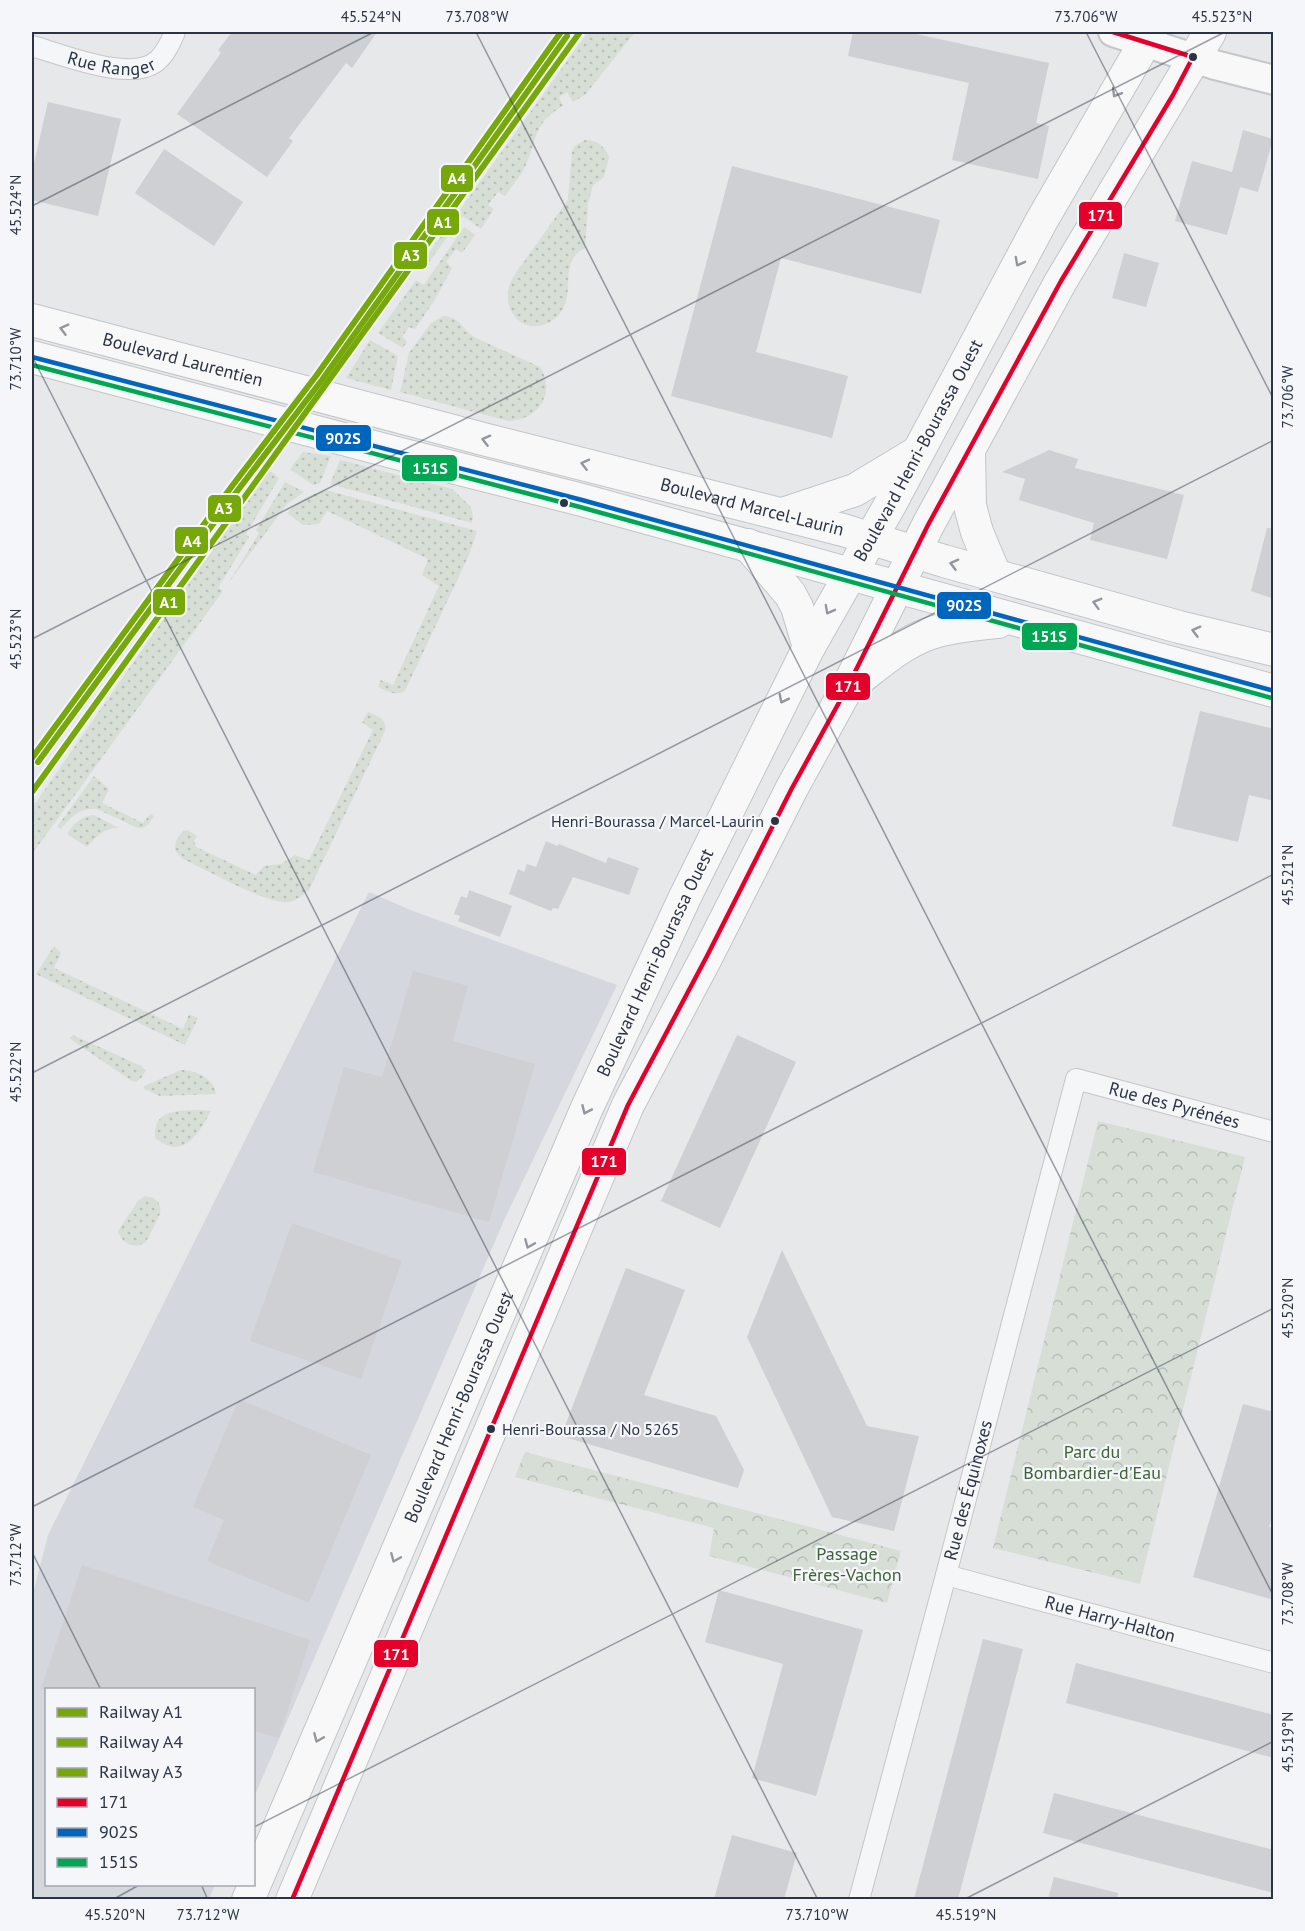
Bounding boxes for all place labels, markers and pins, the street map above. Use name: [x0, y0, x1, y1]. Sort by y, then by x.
unlabelled marker: [1187, 51, 1199, 63]
unlabelled marker: [558, 497, 570, 509]
place label: Henri-Bourassa / Marcel-Laurin: [551, 811, 764, 831]
marker: Henri-Bourassa / Marcel-Laurin: [769, 815, 781, 827]
place label: Henri-Bourassa / No 5265: [502, 1419, 679, 1439]
marker: Henri-Bourassa / No 5265: [485, 1423, 497, 1435]

